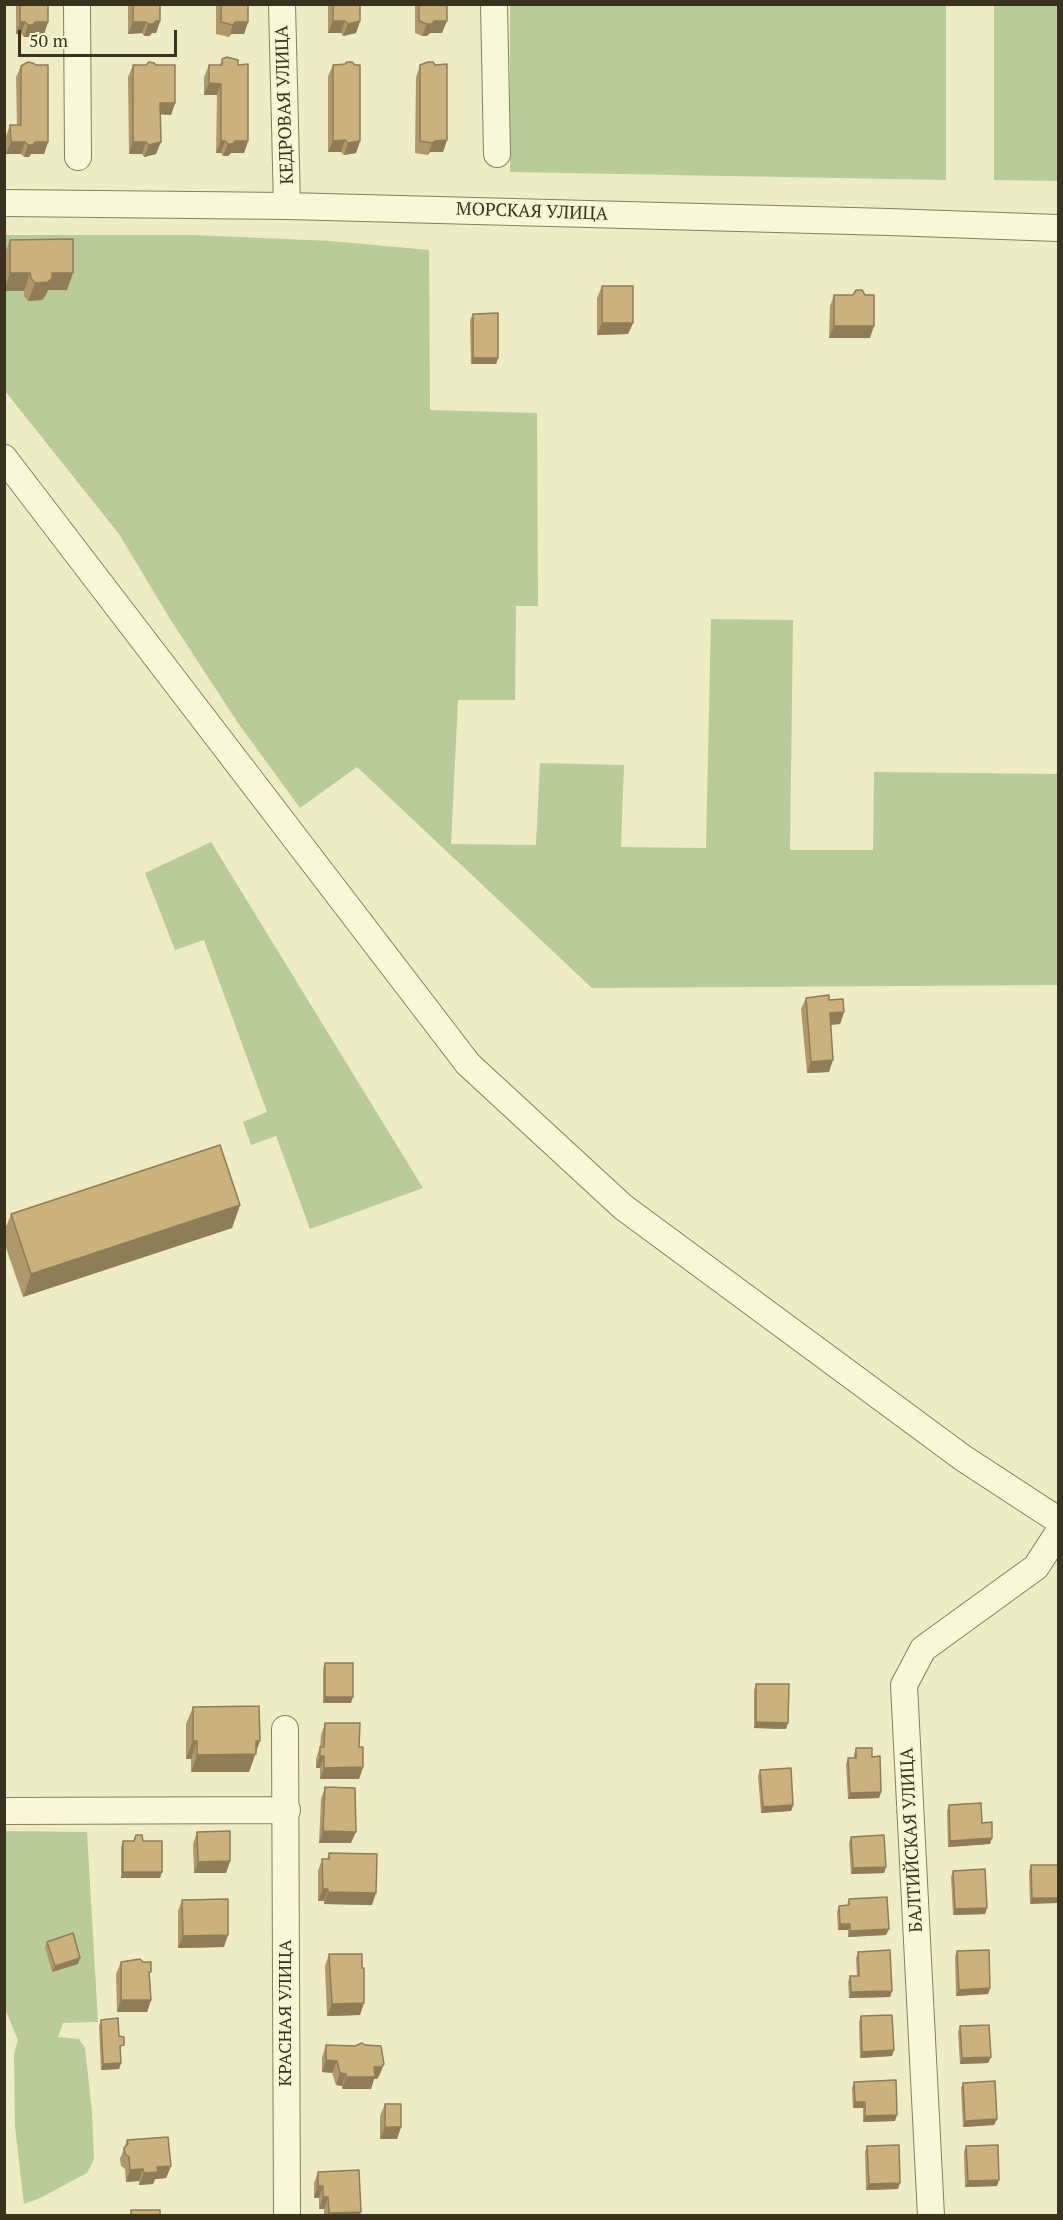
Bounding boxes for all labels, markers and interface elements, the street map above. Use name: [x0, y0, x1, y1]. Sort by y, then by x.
scale bar: [21, 18, 180, 56]
street label: КЕДРОВАЯ УЛИЦА: [271, 25, 299, 185]
text: 50 m: [29, 28, 68, 52]
street label: МОРСКАЯ УЛИЦА: [456, 199, 608, 225]
street label: БАЛТИЙСКАЯ УЛИЦА: [896, 1747, 928, 1933]
street label: КРАСНАЯ УЛИЦА: [275, 1940, 297, 2086]

